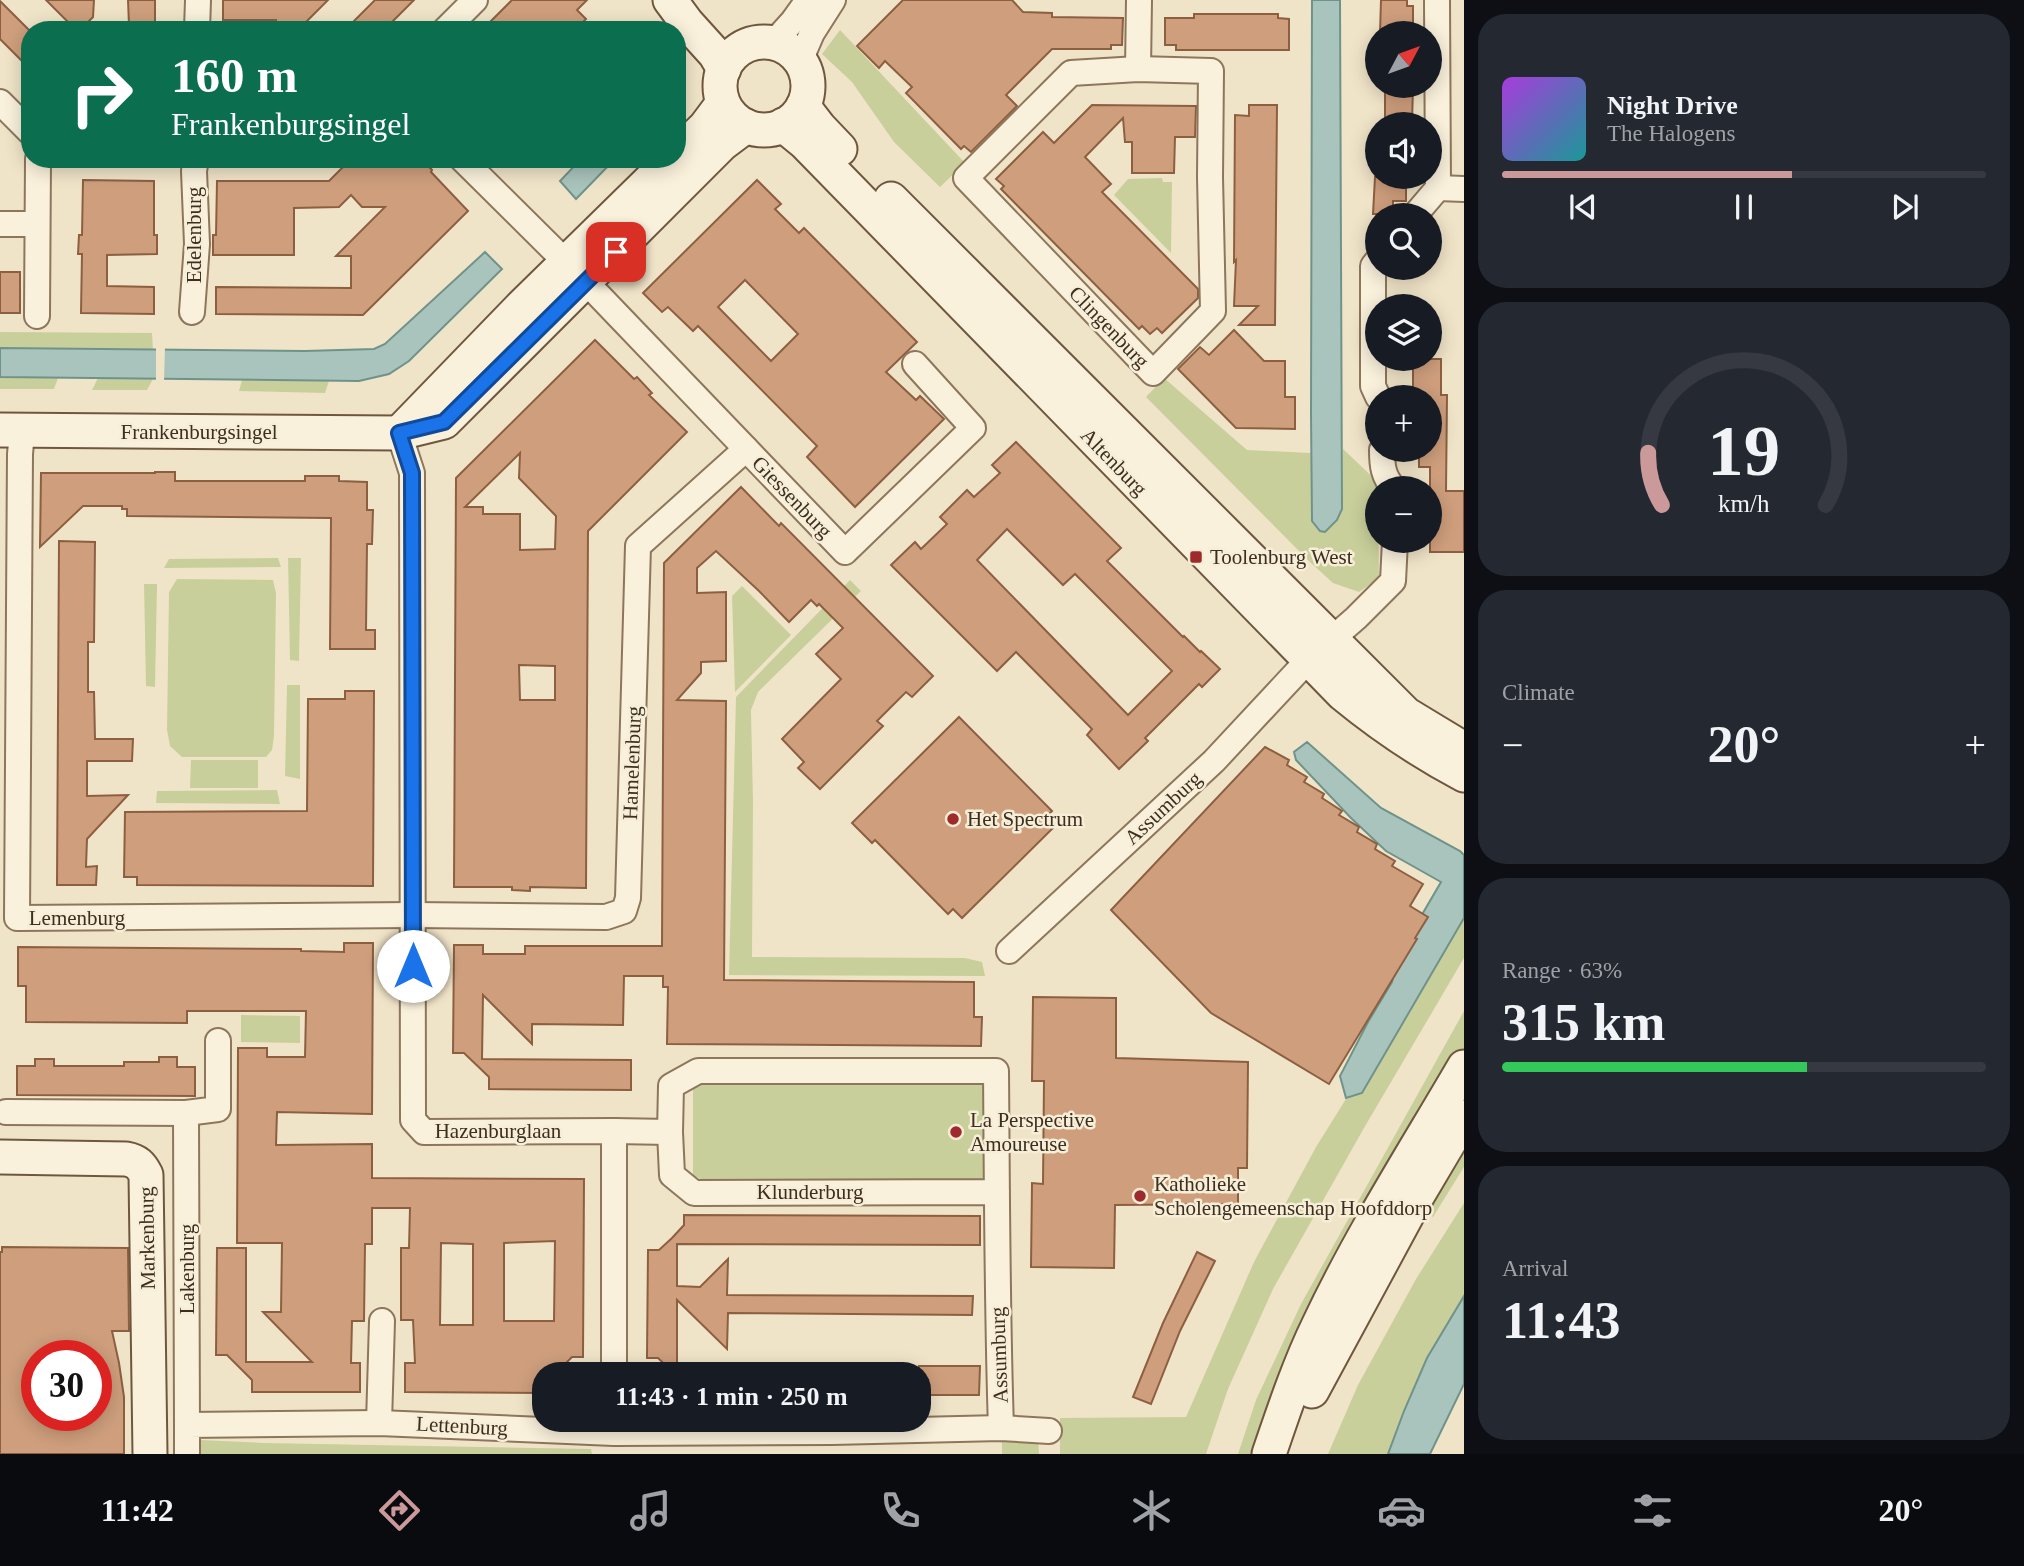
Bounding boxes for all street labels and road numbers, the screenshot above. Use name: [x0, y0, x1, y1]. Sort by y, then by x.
street label: Edelenburg: [182, 186, 206, 283]
street label: Clingenburg: [1064, 281, 1154, 373]
street label: Frankenburgsingel: [120, 420, 278, 444]
street label: Altenburg: [1076, 423, 1152, 501]
street label: Giessenburg: [747, 451, 837, 543]
street label: Hamelenburg: [618, 705, 646, 820]
street label: Assumburg: [1120, 766, 1207, 850]
street label: Lemenburg: [29, 906, 126, 930]
street label: Hazenburglaan: [435, 1119, 562, 1143]
street label: Klunderburg: [757, 1180, 864, 1204]
street label: Markenburg: [134, 1186, 160, 1290]
street label: Lakenburg: [175, 1223, 199, 1314]
street label: Assumburg: [985, 1306, 1013, 1404]
street label: Lettenburg: [416, 1412, 509, 1440]

